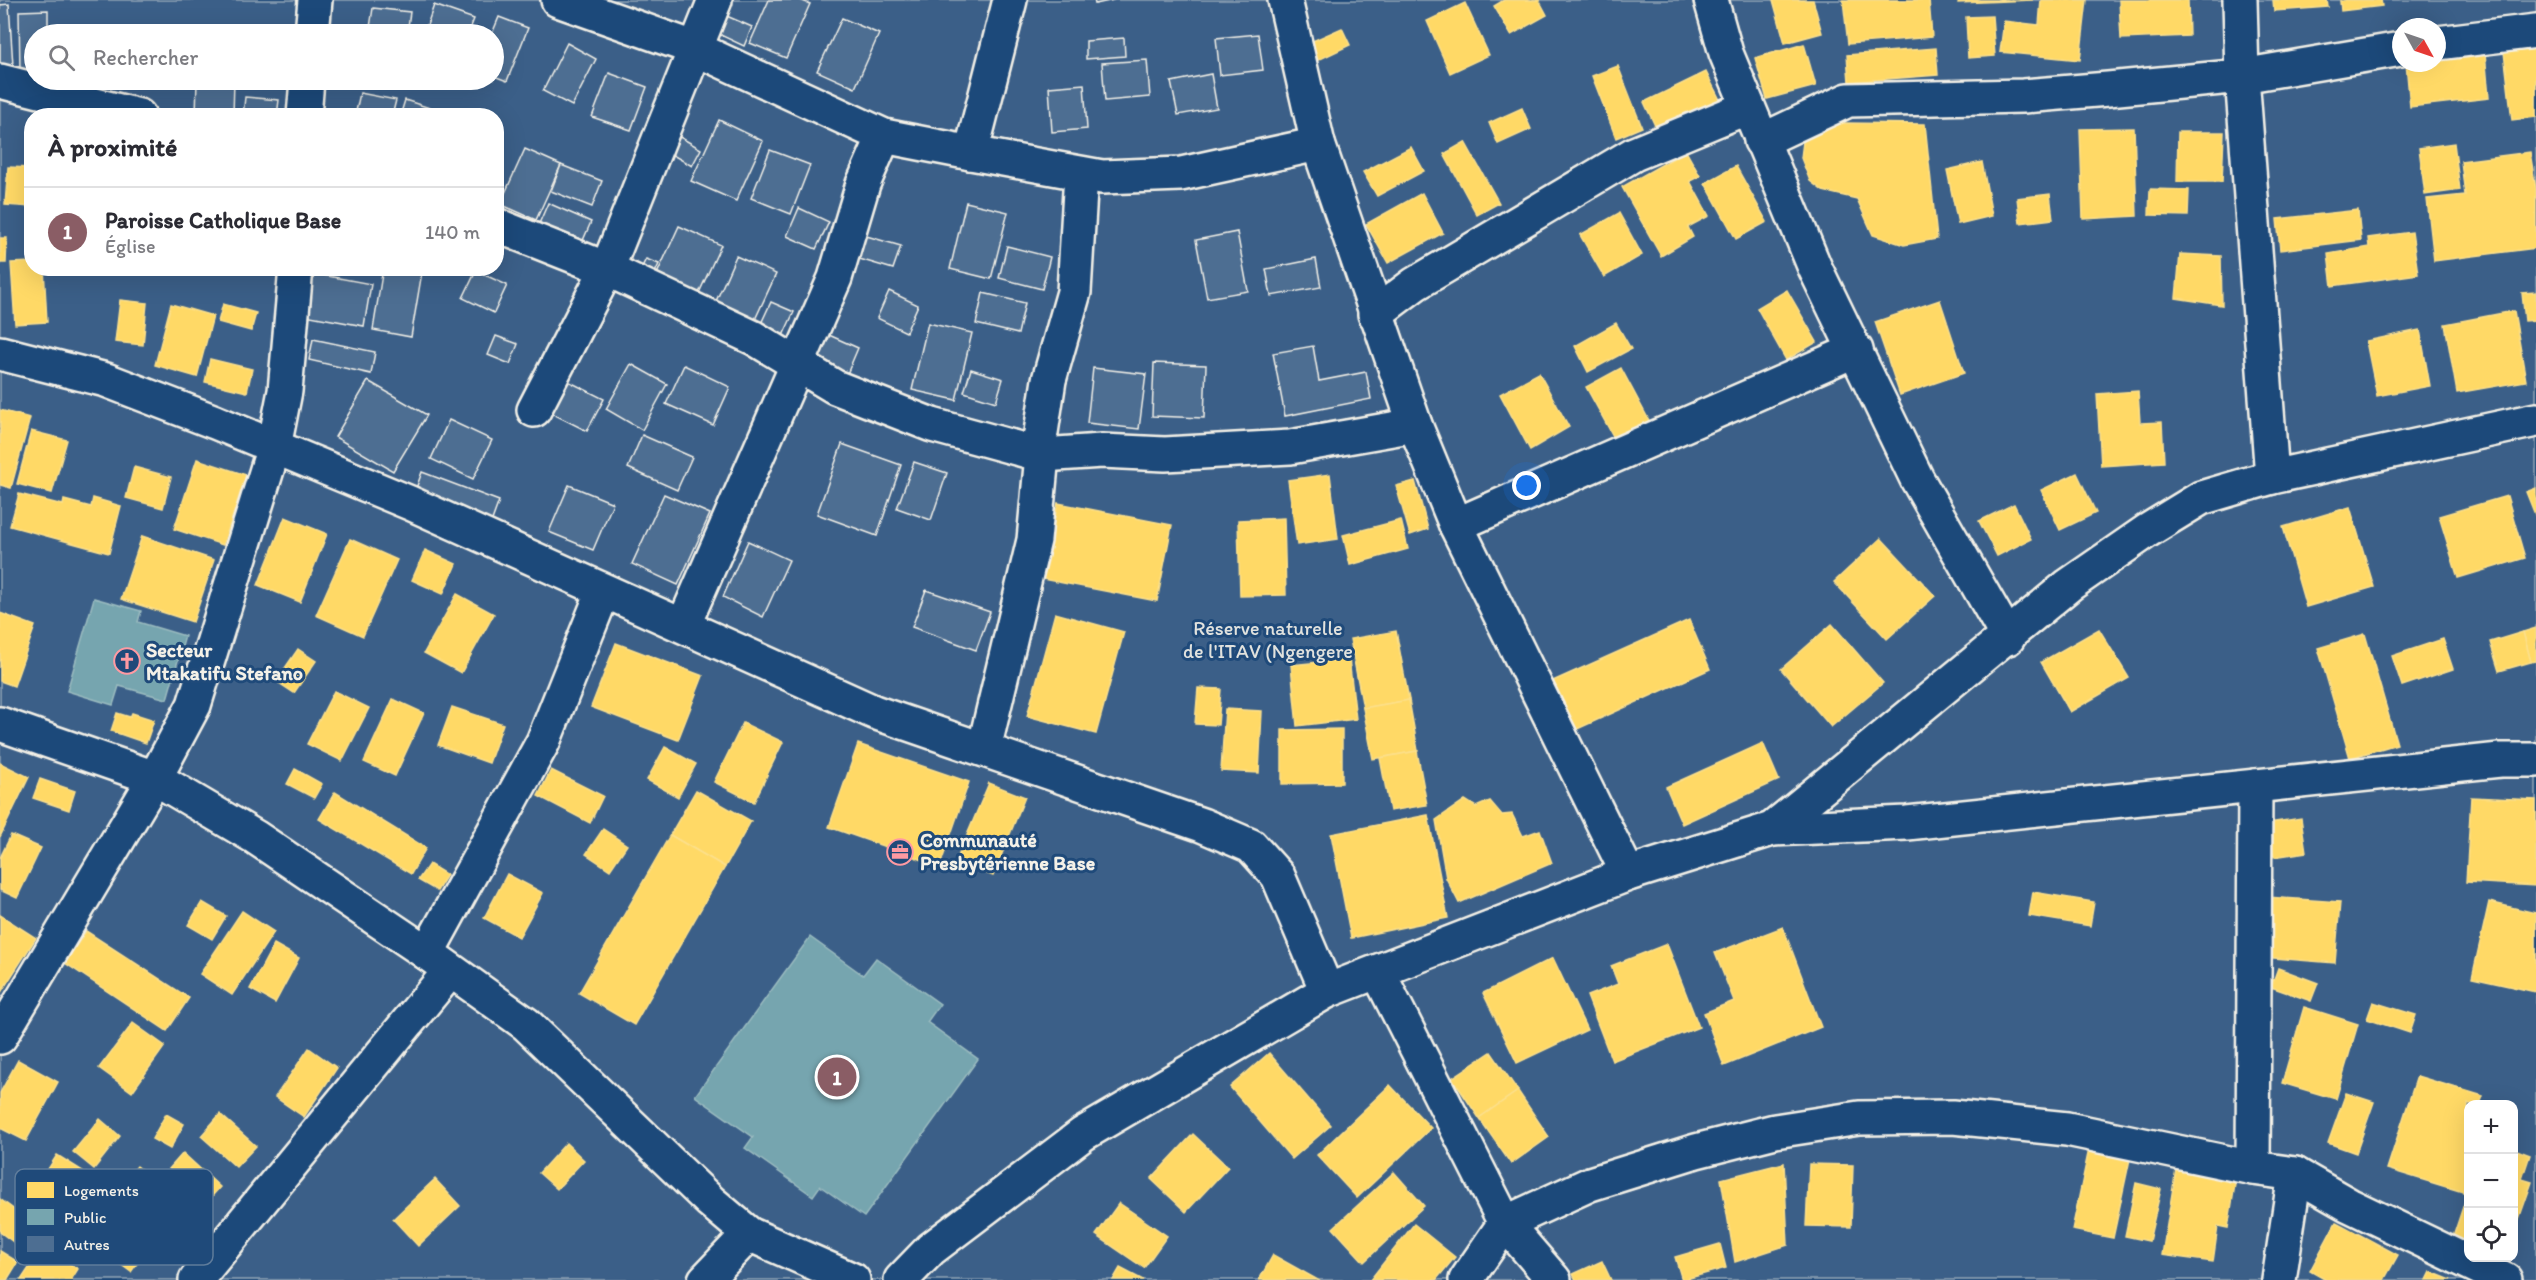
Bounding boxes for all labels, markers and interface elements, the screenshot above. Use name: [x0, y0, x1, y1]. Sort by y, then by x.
north arrow: [2392, 18, 2446, 72]
search box: [24, 24, 504, 90]
icon: search: [45, 41, 78, 74]
text: Rechercher: [93, 44, 198, 71]
text: À proximité: [48, 131, 177, 163]
text: Paroisse Catholique Base: [105, 207, 341, 234]
text: 1: [63, 220, 72, 244]
text: 140 m: [425, 220, 480, 244]
text: Église: [105, 234, 156, 258]
your location: [1512, 471, 1541, 500]
park label: Réserve naturelle de l'ITAV (Ngengere: [1183, 616, 1353, 663]
place label: Secteur Mtakatifu Stefano: [146, 638, 303, 685]
church icon: Secteur Mtakatifu Stefano: [112, 646, 142, 676]
place label: Communauté Presbytérienne Base: [920, 828, 1096, 876]
office icon: Communauté Presbytérienne Base: [885, 837, 915, 867]
pin: 1: [818, 1054, 856, 1100]
map controls: [2464, 1100, 2518, 1262]
button: +: [2464, 1100, 2518, 1154]
button: −: [2464, 1154, 2518, 1208]
legend: [15, 1169, 213, 1265]
text: Logements: [64, 1181, 139, 1200]
text: Public: [64, 1208, 106, 1227]
button: locate: [2464, 1208, 2518, 1262]
text: Autres: [64, 1235, 110, 1254]

